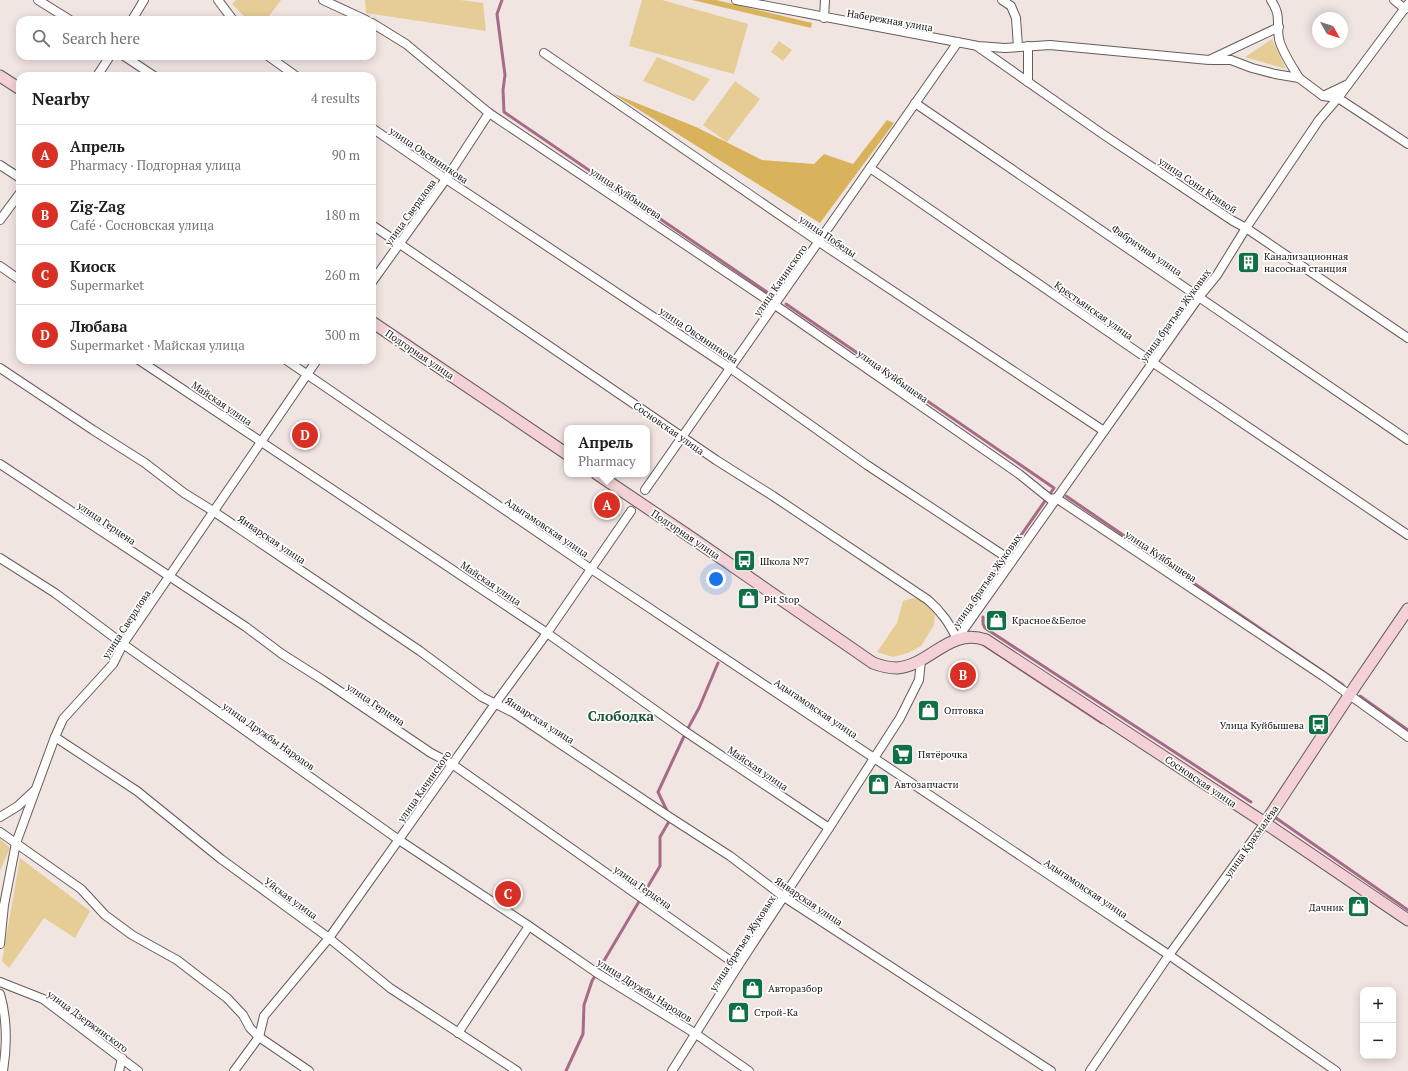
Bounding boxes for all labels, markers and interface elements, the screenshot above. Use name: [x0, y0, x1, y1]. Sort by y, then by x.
street label: Набережная улица: [846, 7, 934, 34]
north arrow: [1312, 12, 1348, 48]
search box: [16, 16, 376, 60]
icon: search: [30, 27, 52, 49]
text: Search here: [62, 28, 140, 48]
text: Nearby: [32, 87, 90, 110]
text: 4 results: [311, 89, 360, 107]
street label: улица Овсянникова: [386, 124, 471, 187]
text: Апрель: [70, 136, 125, 156]
text: A: [40, 146, 50, 164]
text: 90 m: [332, 146, 360, 164]
street label: улица Сони Кривой: [1155, 154, 1239, 216]
text: Pharmacy · Подгорная улица: [70, 156, 241, 174]
street label: улица Куйбышева: [587, 164, 664, 222]
street label: улица Свердлова: [381, 176, 439, 249]
text: Zig-Zag: [70, 196, 125, 216]
text: B: [41, 206, 49, 224]
text: 180 m: [325, 206, 360, 224]
street label: улица Победы: [796, 212, 859, 261]
text: Café · Сосновская улица: [70, 216, 214, 234]
street label: Фабричная улица: [1109, 222, 1184, 279]
street label: улица Качинского: [750, 242, 810, 320]
building icon: Канализационная насосная станция: [1236, 249, 1262, 275]
place label: Канализационная насосная станция: [1264, 250, 1348, 275]
text: Киоск: [70, 256, 116, 276]
text: C: [41, 266, 49, 284]
text: 260 m: [325, 266, 360, 284]
street label: улица братьев Жуковых: [1137, 266, 1214, 365]
text: Supermarket: [70, 276, 144, 294]
street label: Крестьянская улица: [1052, 278, 1136, 343]
street label: улица Овсянникова: [656, 304, 741, 367]
text: Любава: [70, 316, 128, 336]
text: D: [40, 326, 50, 344]
text: 300 m: [325, 326, 360, 344]
street label: Подгорная улица: [383, 327, 457, 382]
text: Supermarket · Майская улица: [70, 336, 245, 354]
street label: улица Куйбышева: [854, 347, 931, 406]
street label: Майская улица: [189, 378, 254, 428]
street label: Сосновская улица: [631, 399, 707, 458]
pin: D: [292, 420, 318, 450]
popup: [564, 425, 650, 477]
text: Апрель: [578, 432, 633, 452]
text: Pharmacy: [578, 452, 636, 470]
pin: A: [594, 490, 620, 520]
street label: Адыгамовская улица: [502, 495, 591, 560]
street label: улица Герцена: [74, 499, 138, 548]
street label: Подгорная улица: [649, 507, 723, 562]
street label: Январская улица: [235, 512, 308, 567]
street label: улица Куйбышева: [1122, 527, 1199, 585]
street label: улица братьев Жуковых: [950, 530, 1025, 630]
bus stop icon: Школа №7: [732, 548, 758, 574]
place label: Школа №7: [760, 555, 809, 568]
street label: Майская улица: [458, 558, 523, 608]
your location: [706, 569, 726, 589]
shop icon: Pit Stop: [735, 586, 761, 612]
street label: улица Свердлова: [99, 588, 153, 662]
place label: Pit Stop: [764, 593, 800, 606]
shop icon: Красное&Белое: [983, 607, 1009, 633]
place label: Красное&Белое: [1012, 614, 1086, 627]
pin: B: [950, 660, 976, 690]
street label: Адыгамовская улица: [771, 676, 860, 741]
street label: улица Герцена: [343, 680, 407, 729]
street label: Январская улица: [503, 694, 577, 747]
shop icon: Оптовка: [916, 697, 942, 723]
street label: улица Дружбы Народов: [219, 699, 317, 773]
place label: Оптовка: [944, 704, 984, 717]
district label: Слободка: [588, 706, 654, 725]
bus stop icon: Улица Куйбышева: [1306, 712, 1332, 738]
place label: Улица Куйбышева: [1220, 719, 1304, 732]
supermarket icon: Пятёрочка: [889, 741, 915, 767]
street label: Майская улица: [725, 743, 790, 793]
street label: улица Качинского: [394, 748, 454, 826]
place label: Пятёрочка: [918, 748, 968, 761]
street label: Сосновская улица: [1162, 753, 1239, 810]
shop icon: Автозапчасти: [866, 771, 892, 797]
place label: Автозапчасти: [894, 778, 959, 791]
street label: улица Крахмалёва: [1221, 803, 1281, 881]
street label: Адыгамовская улица: [1041, 856, 1130, 921]
street label: улица Герцена: [610, 862, 674, 912]
street label: Январская улица: [772, 874, 845, 929]
street label: Уйская улица: [261, 875, 320, 922]
pin: C: [495, 879, 521, 909]
street label: улица братьев Жуковых: [706, 892, 779, 994]
shop icon: Дачник: [1346, 894, 1372, 920]
place label: Дачник: [1309, 901, 1345, 914]
street label: улица Дружбы Народов: [594, 955, 695, 1025]
shop icon: Авторазбор: [740, 975, 766, 1001]
place label: Авторазбор: [768, 982, 823, 995]
street label: улица Дзержинского: [44, 987, 131, 1055]
map controls: [1360, 987, 1396, 1059]
button: +: [1360, 987, 1396, 1023]
shop icon: Строй-Ка: [726, 999, 752, 1025]
place label: Строй-Ка: [754, 1006, 798, 1019]
button: −: [1360, 1023, 1396, 1059]

